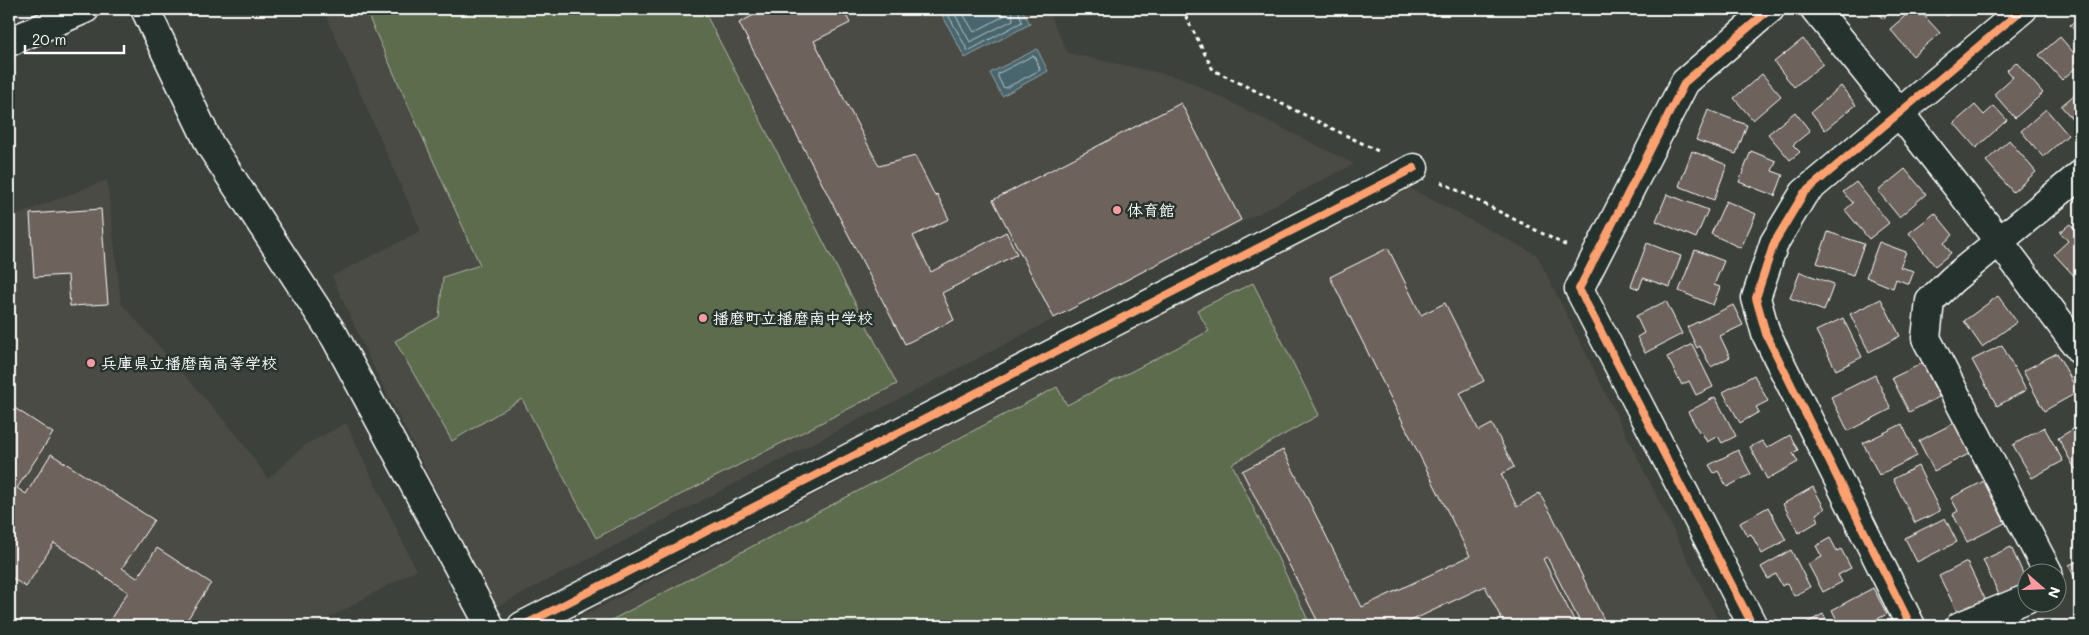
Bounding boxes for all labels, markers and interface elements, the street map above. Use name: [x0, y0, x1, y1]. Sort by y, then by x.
scale bar: [25, 22, 124, 54]
text: 20 m: [32, 29, 66, 49]
place label: 体育館: [1127, 199, 1175, 220]
marker: 体育館: [1111, 204, 1123, 216]
place label: 播磨町立播磨南中学校: [713, 307, 873, 328]
marker: 播磨町立播磨南中学校: [697, 312, 709, 324]
place label: 兵庫県立播磨南高等学校: [101, 352, 277, 373]
marker: 兵庫県立播磨南高等学校: [85, 357, 97, 369]
north arrow: [2016, 562, 2066, 612]
text: N: [2044, 584, 2065, 601]

